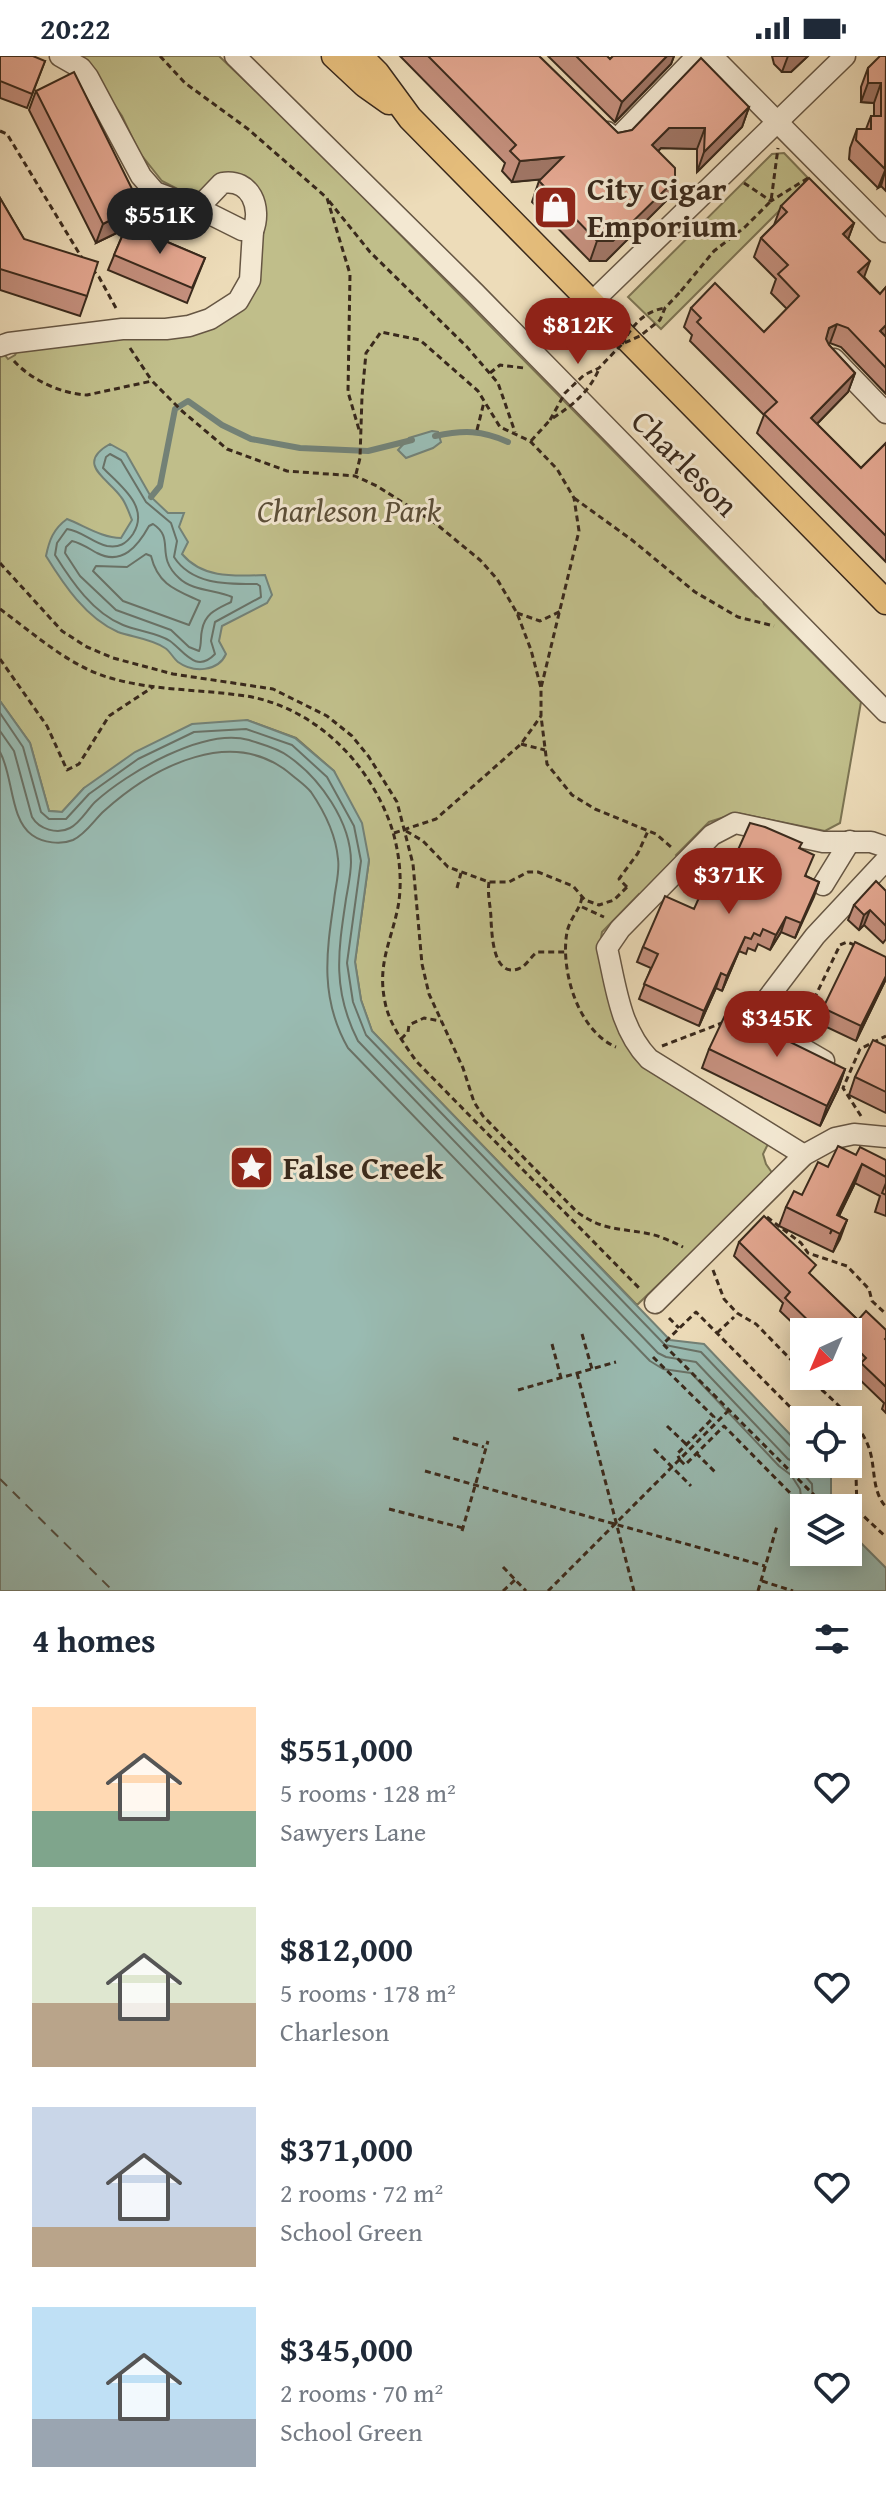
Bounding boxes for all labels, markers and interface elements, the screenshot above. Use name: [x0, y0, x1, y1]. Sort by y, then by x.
text: 20:22: [40, 6, 111, 50]
place label: City Cigar Emporium: [587, 165, 738, 249]
shop icon: City Cigar Emporium: [532, 183, 580, 231]
pin: $551K: [104, 188, 216, 256]
text: $551K: [125, 194, 195, 233]
pin: $812K: [522, 298, 634, 366]
text: $812K: [543, 304, 613, 343]
street label: Charleson: [621, 398, 750, 527]
park label: Charleson Park: [257, 487, 441, 534]
pin: $371K: [673, 848, 785, 916]
text: $371K: [694, 854, 764, 893]
pin: $345K: [721, 991, 833, 1059]
text: $345K: [742, 997, 812, 1036]
place icon: False Creek: [228, 1144, 276, 1192]
place label: False Creek: [283, 1144, 444, 1191]
north arrow: [790, 1318, 862, 1390]
map controls: [790, 1318, 862, 1566]
button: locate: [790, 1406, 862, 1478]
button: layers: [790, 1494, 862, 1566]
text: 4 homes: [32, 1615, 156, 1664]
icon: filters: [810, 1617, 854, 1661]
text: $551,000: [280, 1724, 413, 1773]
icon: home: [96, 1739, 192, 1835]
icon: heart: [810, 1765, 854, 1809]
text: 5 rooms · 128 m²: [280, 1773, 456, 1812]
text: Sawyers Lane: [280, 1812, 426, 1851]
text: $812,000: [280, 1924, 413, 1973]
icon: home: [96, 1939, 192, 2035]
icon: heart: [810, 1965, 854, 2009]
text: 5 rooms · 178 m²: [280, 1973, 456, 2012]
text: Charleson: [280, 2012, 389, 2051]
text: $371,000: [280, 2124, 413, 2173]
icon: home: [96, 2139, 192, 2235]
icon: heart: [810, 2165, 854, 2209]
text: 2 rooms · 72 m²: [280, 2173, 443, 2212]
text: School Green: [280, 2212, 423, 2251]
text: $345,000: [280, 2324, 413, 2373]
icon: home: [96, 2339, 192, 2435]
icon: heart: [810, 2365, 854, 2409]
text: 2 rooms · 70 m²: [280, 2373, 443, 2412]
text: School Green: [280, 2412, 423, 2451]

